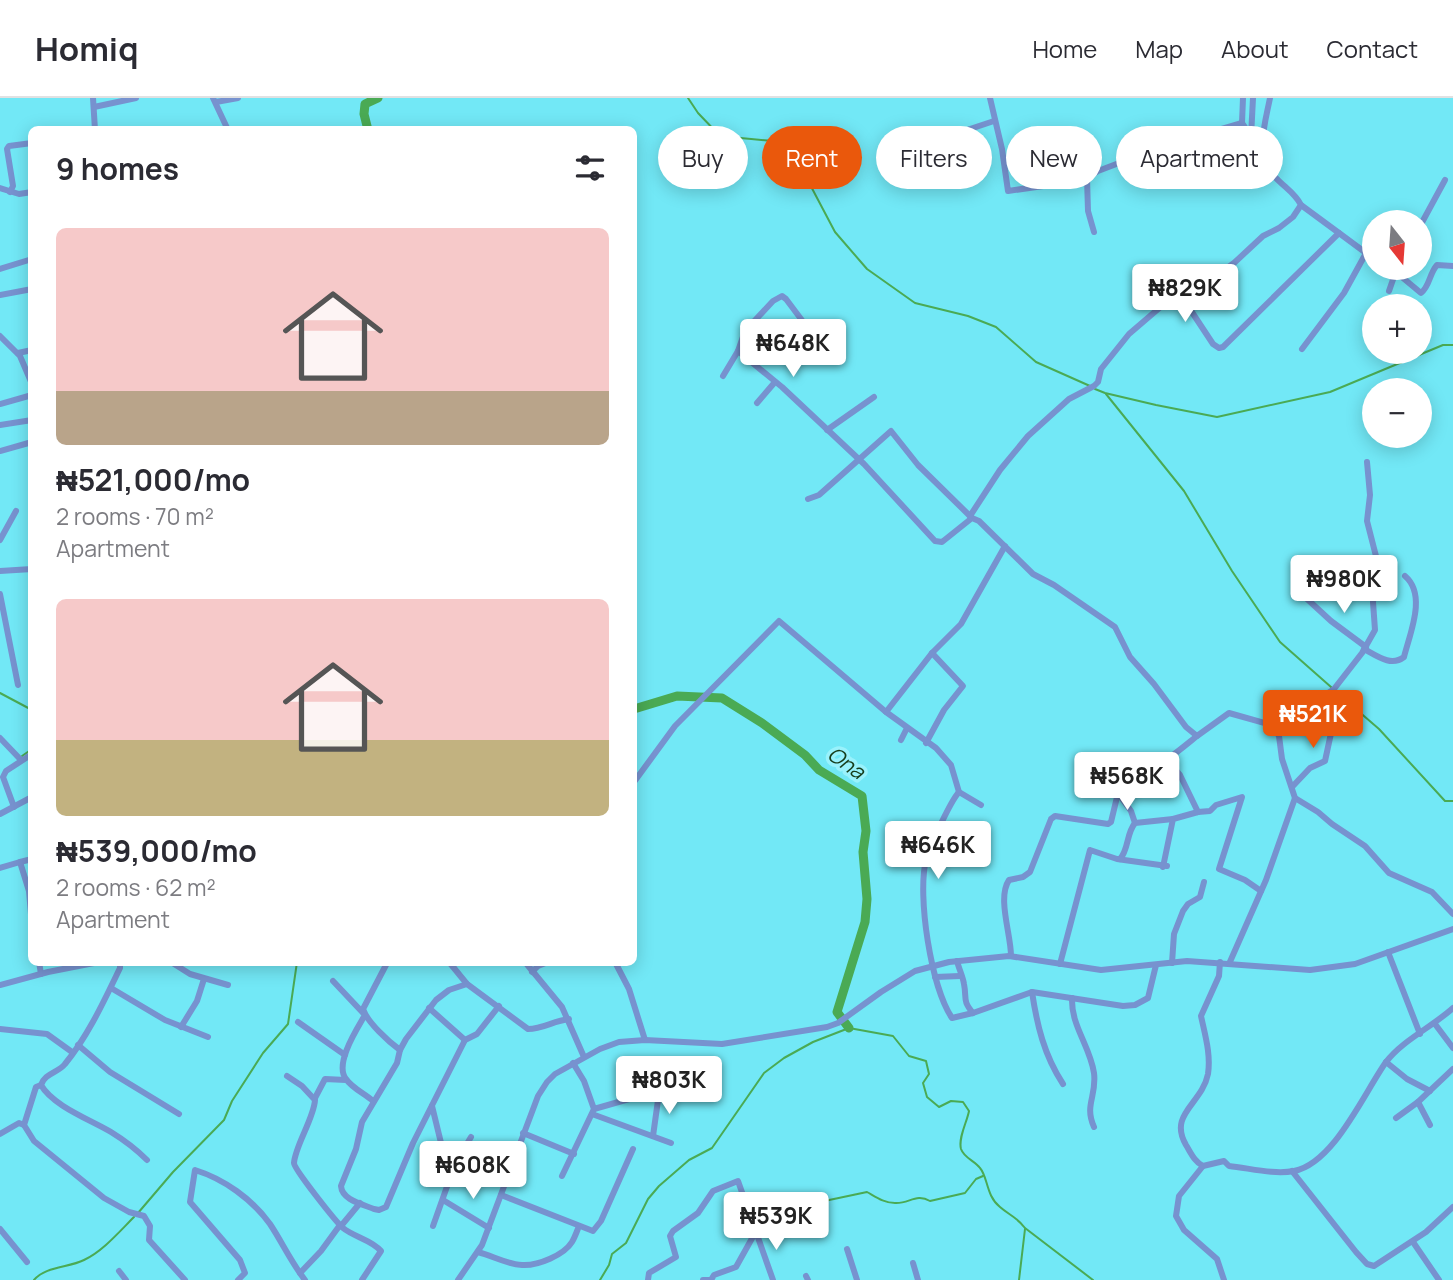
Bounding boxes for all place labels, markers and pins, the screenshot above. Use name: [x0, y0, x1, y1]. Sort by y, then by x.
pin: ₦829K: [1136, 264, 1234, 324]
pin: ₦648K: [744, 320, 842, 379]
pin: ₦980K: [1295, 556, 1393, 615]
pin: ₦521K: [1264, 690, 1362, 750]
pin: ₦568K: [1078, 752, 1176, 812]
pin: ₦646K: [889, 822, 987, 881]
pin: ₦803K: [620, 1056, 718, 1116]
pin: ₦608K: [424, 1142, 522, 1201]
pin: ₦539K: [727, 1192, 825, 1252]

